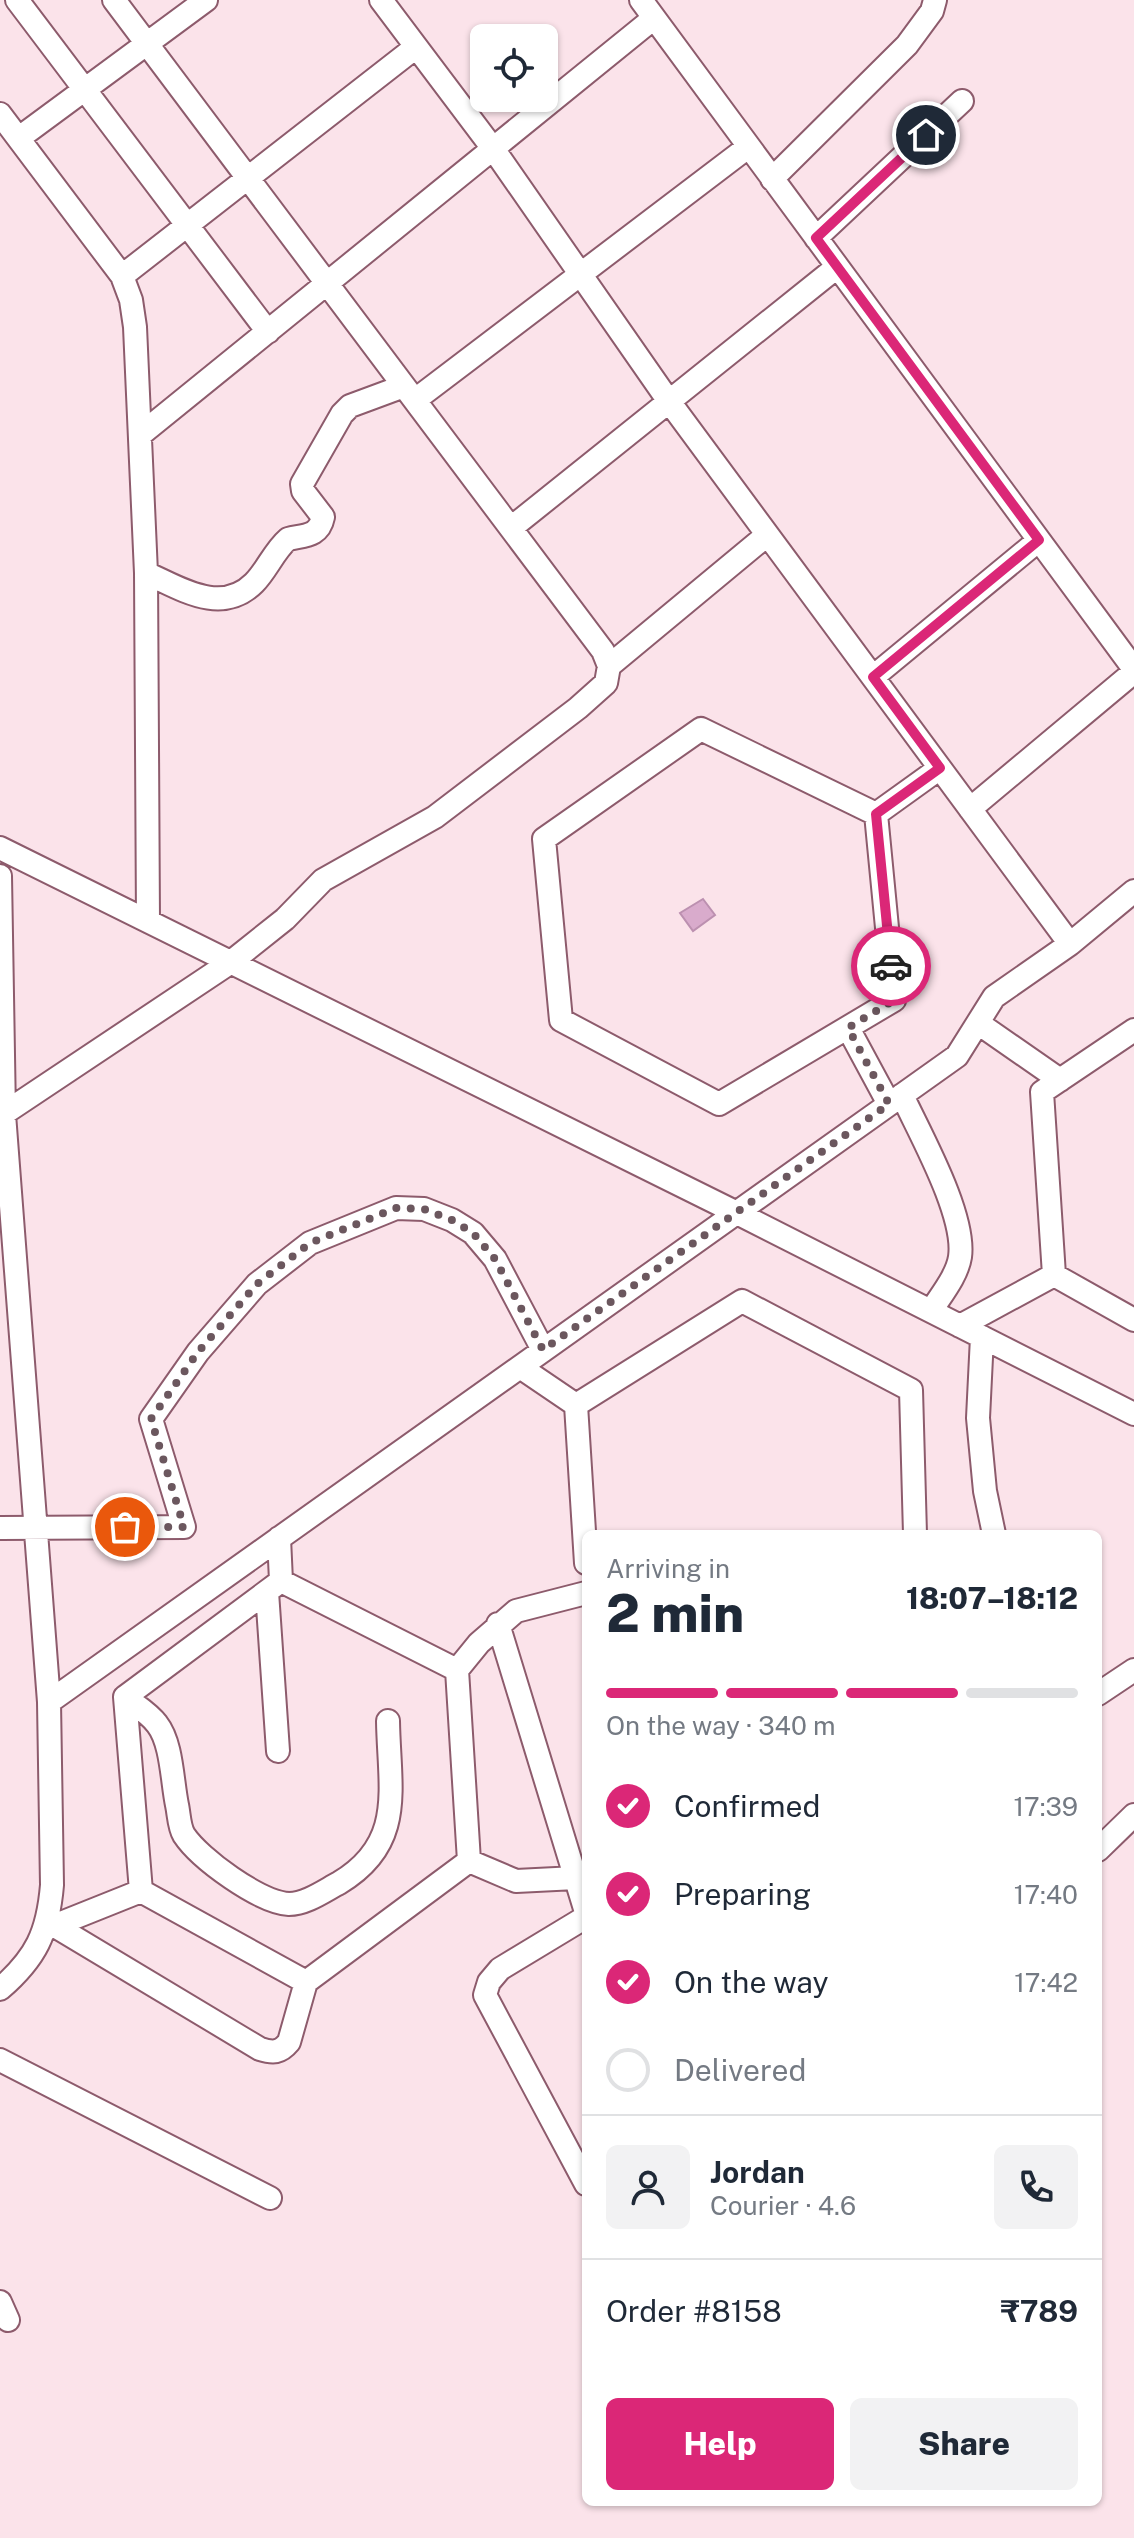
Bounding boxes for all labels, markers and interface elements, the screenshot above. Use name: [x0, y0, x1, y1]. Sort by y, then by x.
map controls: [470, 24, 558, 112]
button: locate: [470, 24, 558, 112]
pin: [892, 101, 960, 169]
icon: home: [904, 113, 948, 157]
courier: [851, 926, 931, 1006]
icon: car: [869, 944, 913, 988]
pin: [91, 1493, 159, 1561]
icon: bag: [103, 1505, 147, 1549]
text: Arriving in: [606, 1553, 730, 1584]
text: 18:07–18:12: [906, 1580, 1078, 1616]
text: 2 min: [606, 1583, 744, 1644]
text: On the way · 340 m: [606, 1710, 836, 1741]
icon: check: [606, 1784, 650, 1828]
text: Confirmed: [674, 1788, 820, 1824]
text: 17:39: [1013, 1791, 1078, 1822]
icon: check: [606, 1872, 650, 1916]
text: Preparing: [674, 1876, 811, 1912]
text: 17:40: [1014, 1879, 1078, 1910]
icon: check: [606, 1960, 650, 2004]
text: On the way: [674, 1964, 828, 2000]
text: 17:42: [1014, 1967, 1078, 1998]
text: Delivered: [674, 2052, 806, 2088]
button: person: [606, 2145, 690, 2229]
button: phone: [994, 2145, 1078, 2229]
text: Jordan: [710, 2154, 805, 2190]
text: Courier · 4.6: [710, 2190, 856, 2221]
text: Order #8158: [606, 2293, 782, 2329]
text: ₹789: [1000, 2293, 1078, 2329]
button: Help: [606, 2398, 834, 2490]
button: Share: [850, 2398, 1078, 2490]

